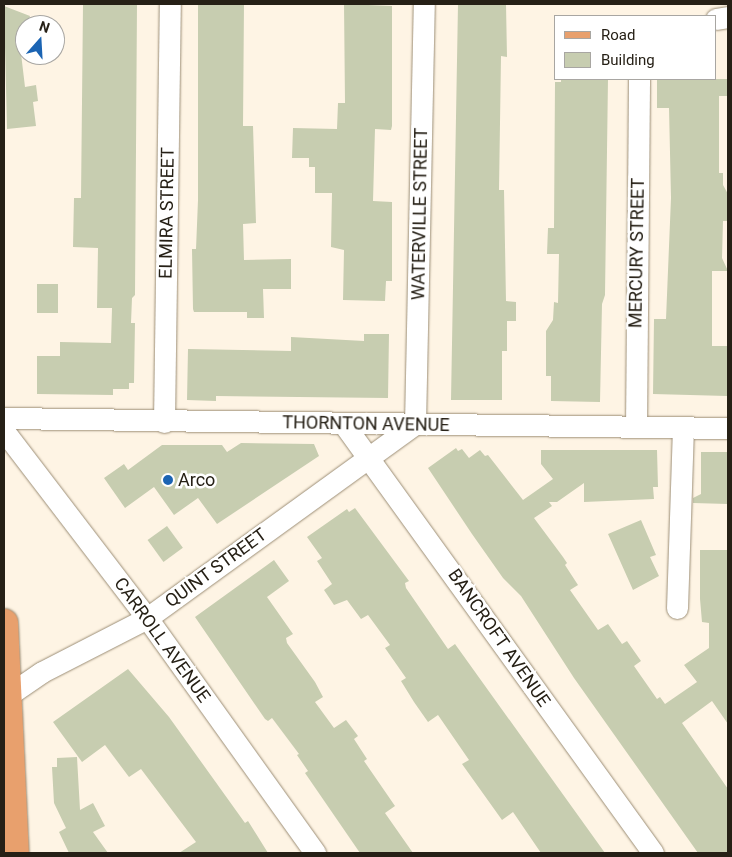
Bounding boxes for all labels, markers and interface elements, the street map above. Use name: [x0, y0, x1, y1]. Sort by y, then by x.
north arrow: [15, 15, 65, 65]
legend: [554, 15, 717, 80]
text: N: [37, 18, 52, 36]
text: Road: [601, 26, 635, 44]
text: Building: [601, 51, 655, 69]
street label: WATERVILLE STREET: [408, 128, 432, 300]
street label: ELMIRA STREET: [155, 147, 179, 279]
street label: MERCURY STREET: [625, 178, 649, 328]
street label: THORNTON AVENUE: [282, 412, 450, 436]
place label: Arco: [178, 469, 215, 491]
marker: Arco: [162, 474, 174, 486]
street label: QUINT STREET: [161, 524, 271, 612]
street label: BANCROFT AVENUE: [443, 565, 555, 711]
street label: CARROLL AVENUE: [109, 573, 215, 707]

